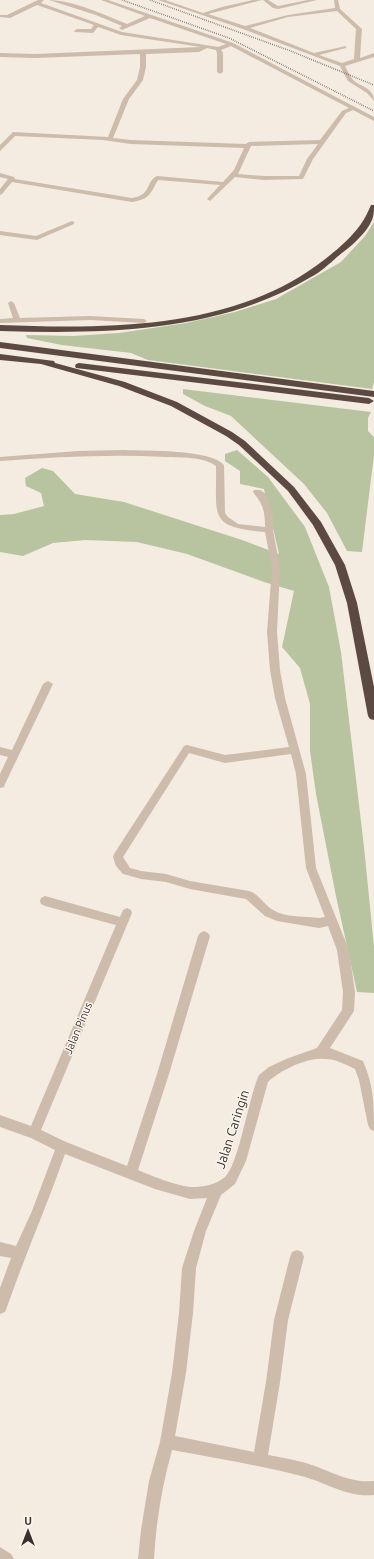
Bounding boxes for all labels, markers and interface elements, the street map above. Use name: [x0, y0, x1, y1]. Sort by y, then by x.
street label: Jalan Pinus: [62, 1000, 94, 1056]
street label: Jalan Caringin: [213, 1088, 251, 1170]
north arrow: [8, 1511, 48, 1551]
text: U: [24, 1515, 32, 1527]

